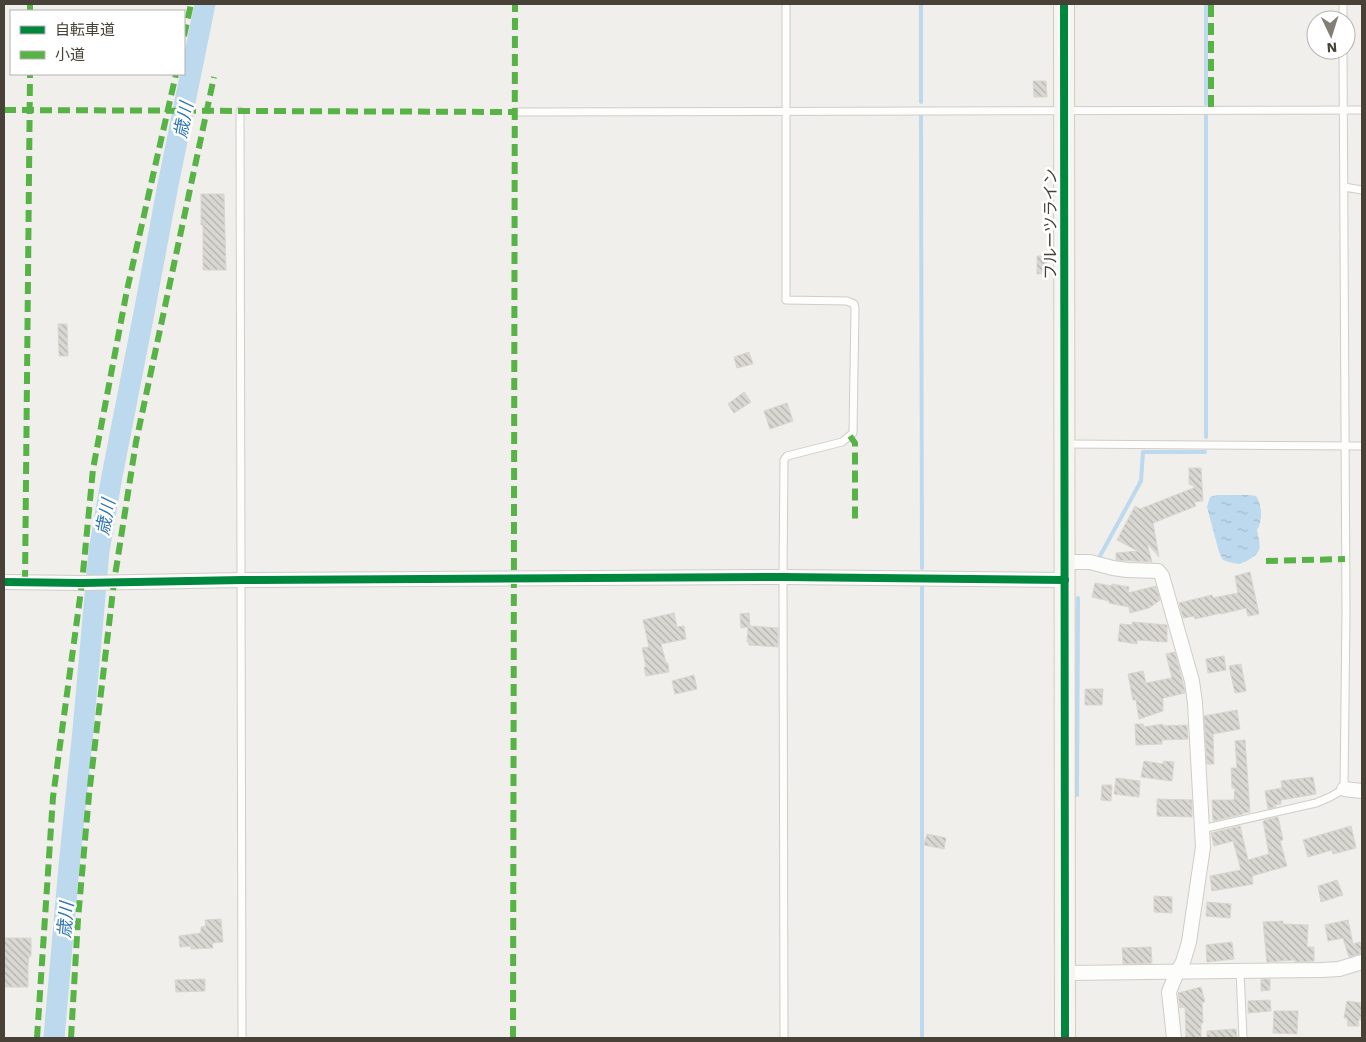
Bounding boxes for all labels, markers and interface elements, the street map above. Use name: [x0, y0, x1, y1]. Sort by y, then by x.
legend: [10, 10, 185, 75]
north arrow: [1306, 10, 1356, 60]
text: 自転車道: [55, 21, 115, 39]
text: N: [1326, 40, 1338, 56]
text: 小道: [55, 46, 85, 64]
water label: 歳川: [169, 98, 197, 140]
street label: フルーツライン: [1041, 168, 1060, 280]
water label: 歳川: [91, 495, 119, 537]
water label: 歳川: [53, 899, 77, 939]

